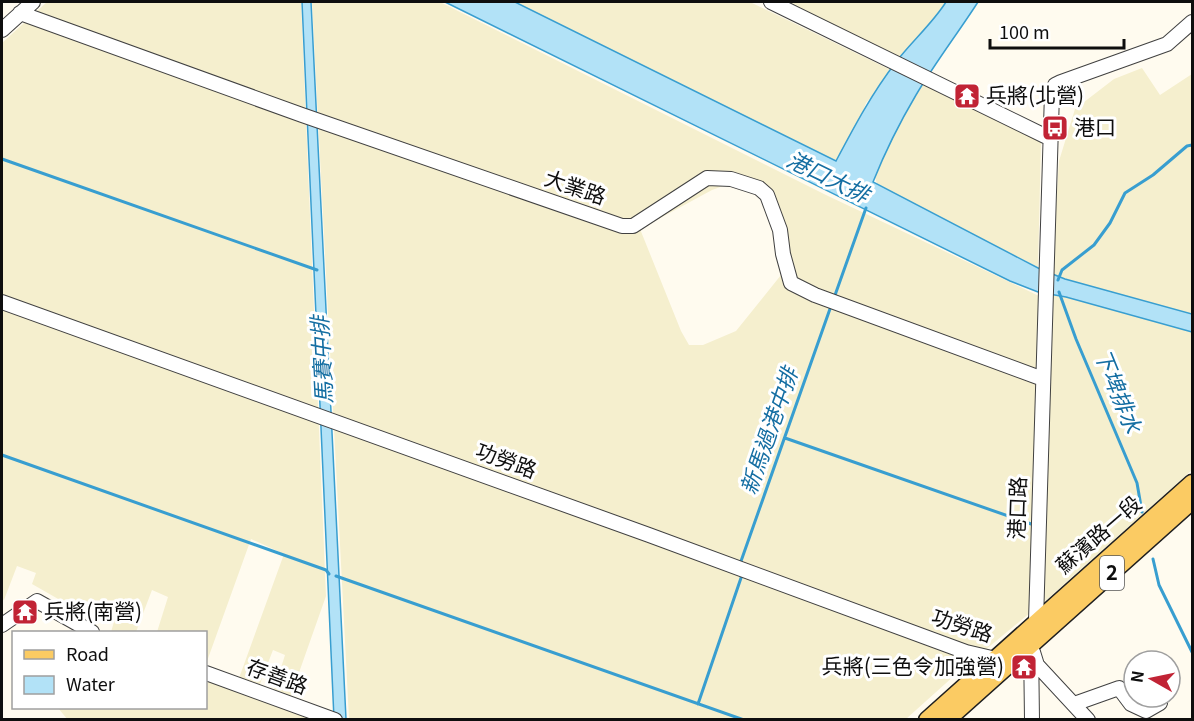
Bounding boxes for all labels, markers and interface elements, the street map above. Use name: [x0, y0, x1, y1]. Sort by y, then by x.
scale bar: [990, 12, 1124, 50]
text: 100 m: [999, 18, 1050, 44]
place label: 兵將(北營): [986, 79, 1084, 109]
temple icon: 兵將(北營): [952, 81, 982, 111]
place label: 港口: [1074, 111, 1116, 141]
bus stop icon: 港口: [1040, 113, 1070, 143]
water label: 港口大排: [782, 142, 878, 210]
street label: 大業路: [541, 162, 610, 211]
water label: 馬賽中排: [302, 312, 338, 405]
water label: 下埤排水: [1089, 343, 1152, 438]
water label: 新馬過港中排: [730, 360, 805, 498]
street label: 功勞路: [472, 434, 541, 484]
street label: 港口路: [1000, 476, 1032, 540]
street label: 蘇濱路一段: [1048, 488, 1147, 579]
road number: 2: [1100, 556, 1124, 590]
place label: 兵將(南營): [44, 595, 142, 625]
temple icon: 兵將(南營): [10, 597, 40, 627]
street label: 功勞路: [928, 600, 997, 648]
legend: [12, 631, 207, 709]
text: Road: [66, 640, 109, 666]
north arrow: [1122, 649, 1182, 709]
street label: 存善路: [243, 650, 312, 700]
place label: 兵將(三色令加強營): [822, 650, 1004, 680]
temple icon: 兵將(三色令加強營): [1009, 652, 1039, 682]
text: N: [1123, 669, 1149, 684]
text: Water: [66, 670, 116, 696]

